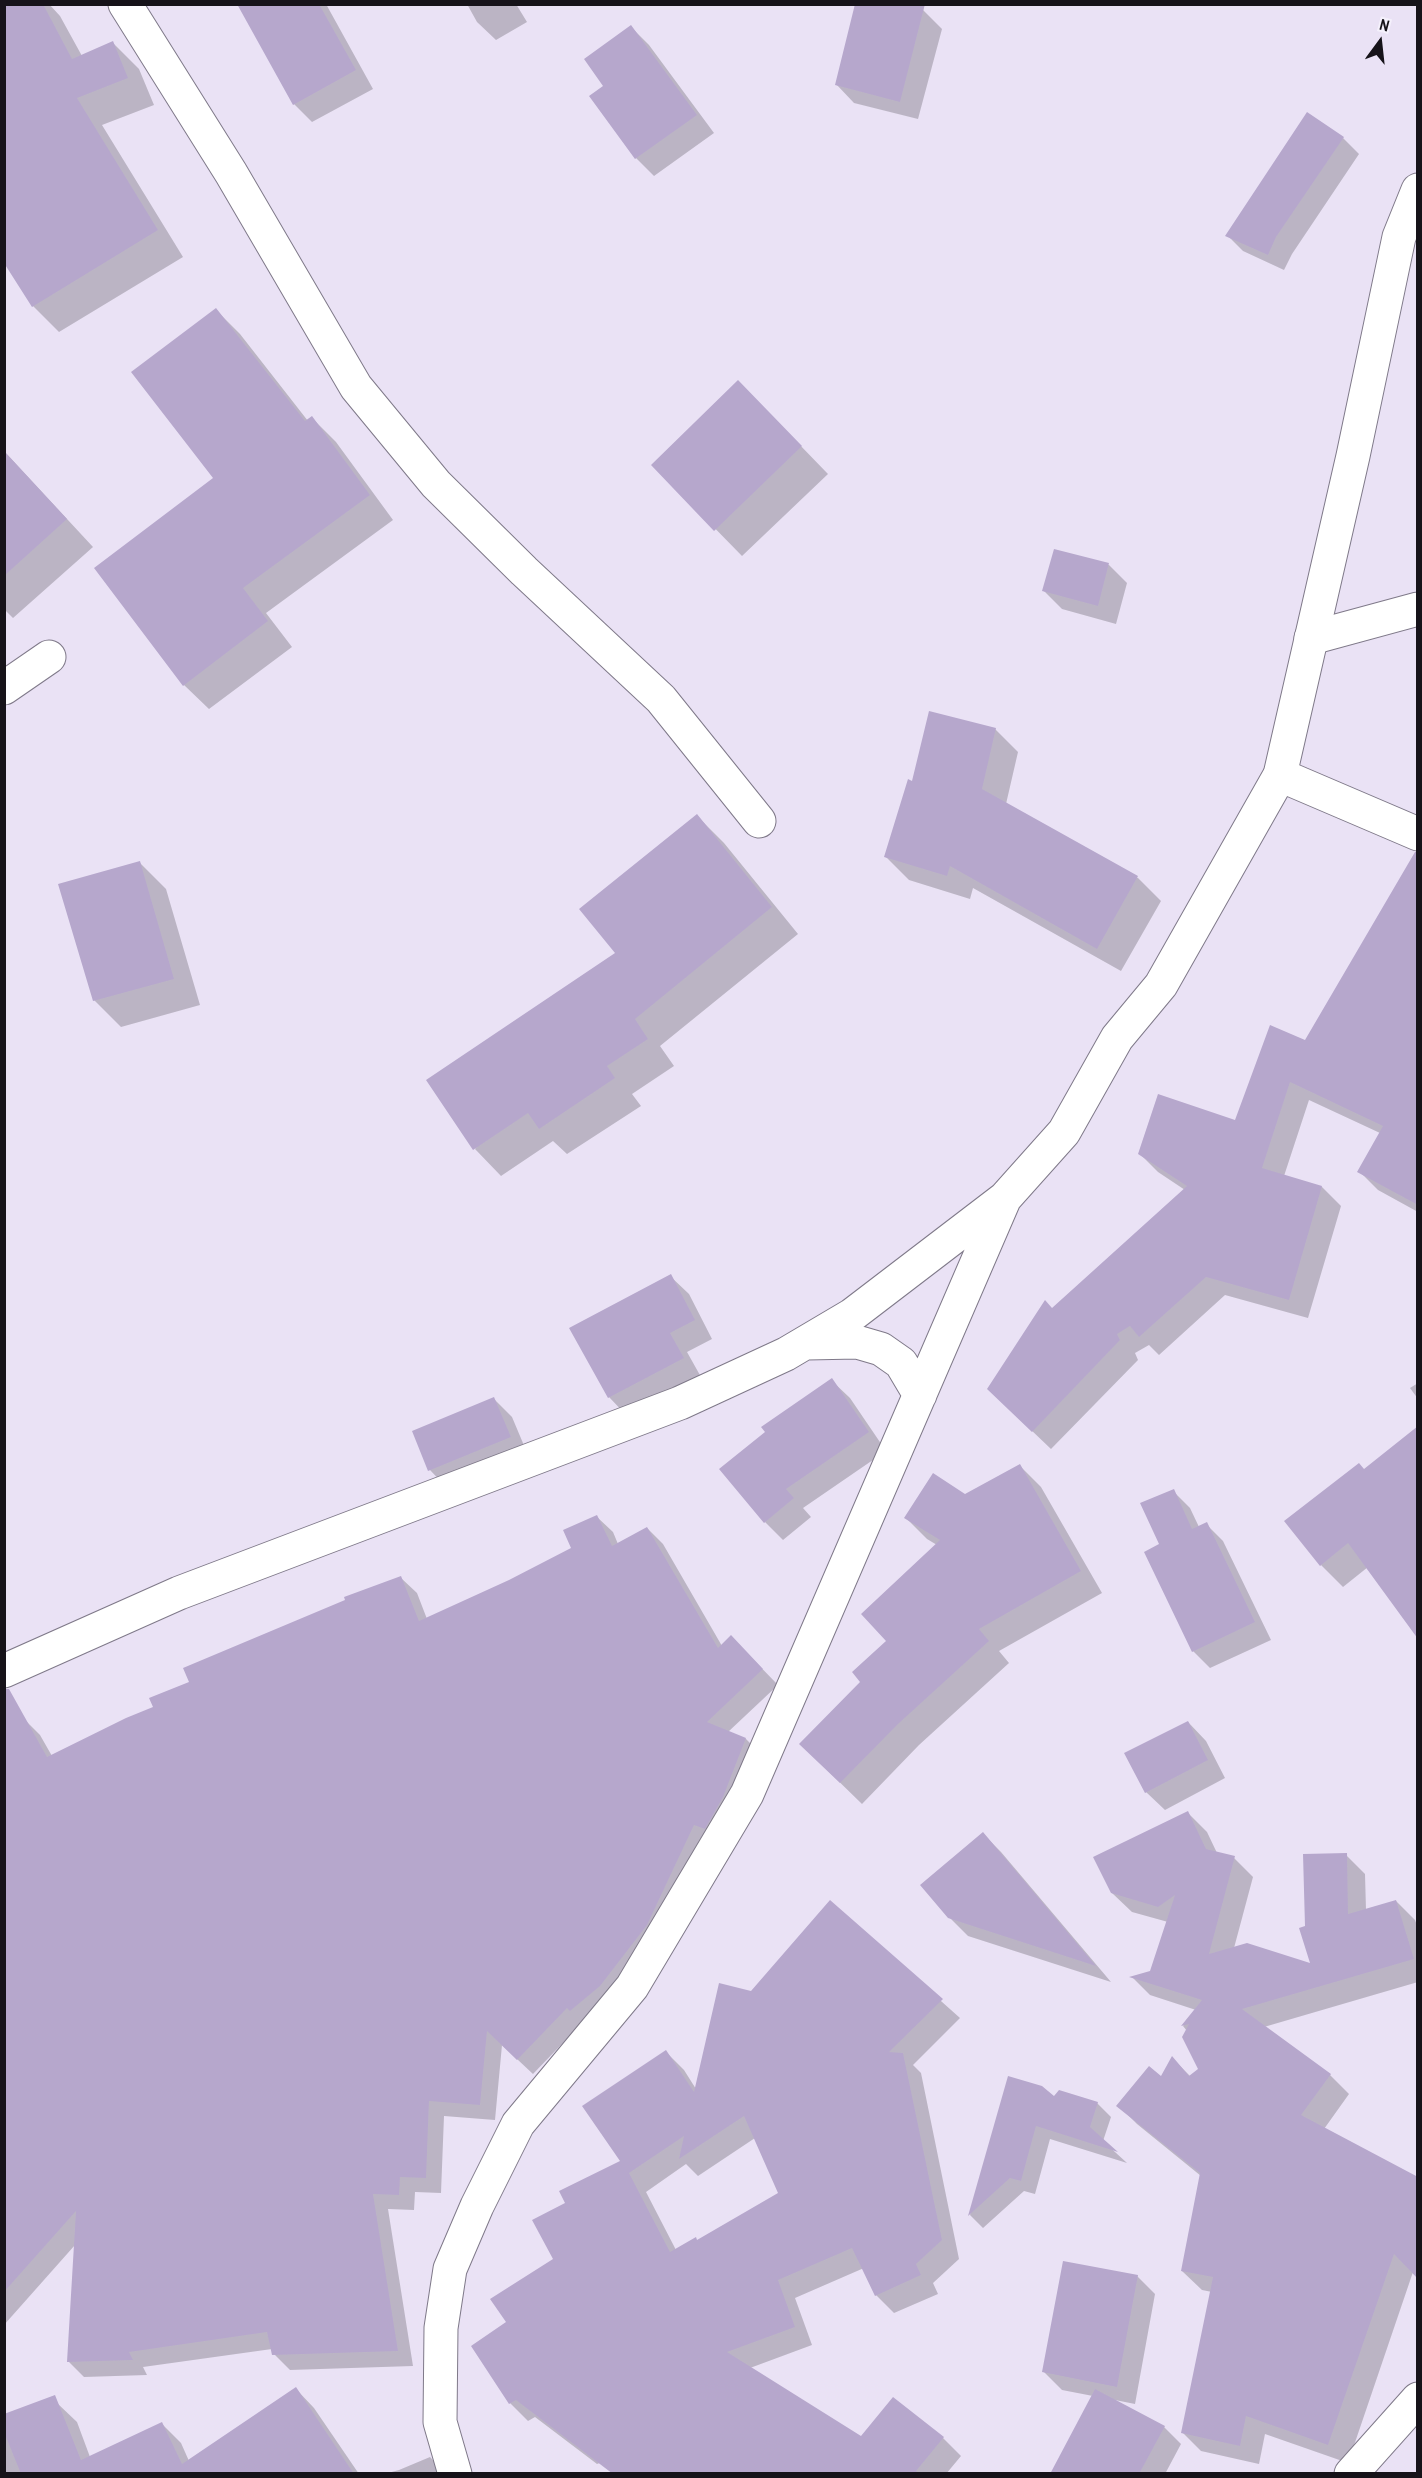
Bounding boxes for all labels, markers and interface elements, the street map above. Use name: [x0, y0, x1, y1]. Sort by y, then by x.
north arrow: [1350, 12, 1410, 72]
text: N: [1377, 13, 1392, 36]

